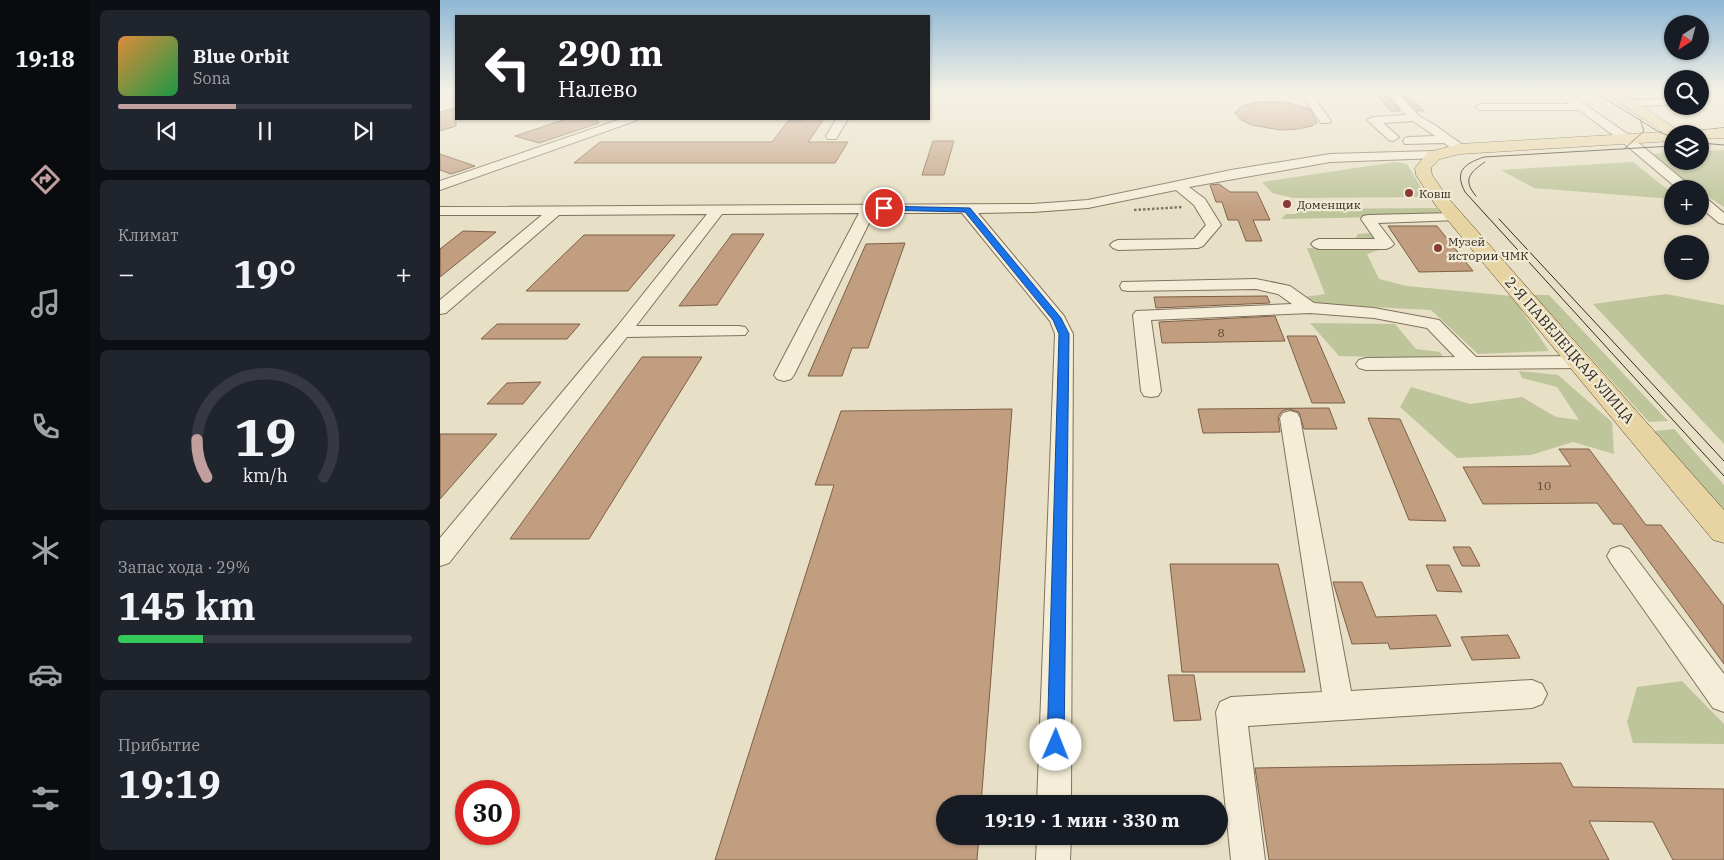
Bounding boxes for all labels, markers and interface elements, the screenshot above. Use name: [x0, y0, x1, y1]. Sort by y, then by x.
north arrow: [1664, 15, 1709, 60]
map controls: [1664, 15, 1709, 280]
text: 290 m: [558, 30, 663, 76]
icon: left: [475, 35, 540, 100]
text: 19:18: [15, 44, 75, 73]
text: Blue Orbit: [193, 44, 289, 68]
text: Sona: [193, 68, 230, 88]
button: search: [1664, 70, 1709, 115]
text: Налево: [558, 74, 637, 103]
icon: previous: [153, 117, 181, 145]
icon: pause: [251, 117, 279, 145]
icon: next: [349, 117, 377, 145]
button: layers: [1664, 125, 1709, 170]
icon: directions: [28, 162, 63, 197]
button: +: [1664, 180, 1709, 225]
place label: Ковш: [1419, 186, 1451, 201]
pin: [863, 187, 905, 229]
marker: Ковш: [1403, 187, 1415, 199]
icon: arrive: [870, 194, 898, 222]
place label: Доменщик: [1297, 197, 1361, 212]
marker: Доменщик: [1281, 198, 1293, 210]
text: Климат: [118, 225, 178, 245]
place label: Музей истории ЧМК: [1448, 234, 1529, 263]
button: −: [1664, 235, 1709, 280]
marker: Музей истории ЧМК: [1432, 242, 1444, 254]
text: 19°: [233, 249, 297, 298]
text: −: [118, 255, 135, 292]
text: +: [395, 255, 412, 292]
street label: 2-Я ПАВЕЛЕЦКАЯ УЛИЦА: [1501, 273, 1639, 428]
icon: music: [28, 286, 63, 321]
house number: 8: [1217, 325, 1225, 340]
text: 19: [234, 403, 296, 470]
icon: phone: [28, 409, 63, 444]
text: km/h: [242, 464, 288, 487]
house number: 10: [1537, 478, 1551, 493]
icon: climate: [28, 533, 63, 568]
text: Запас хода · 29%: [118, 557, 250, 577]
text: 145 km: [118, 581, 256, 630]
icon: car: [28, 657, 63, 692]
position arrow: [1029, 718, 1081, 770]
text: Прибытие: [118, 735, 200, 755]
text: 19:19: [118, 759, 221, 808]
speed limit sign: 30: [455, 780, 520, 845]
icon: filters: [28, 781, 63, 816]
text: 19:19 · 1 мин · 330 m: [984, 808, 1180, 832]

